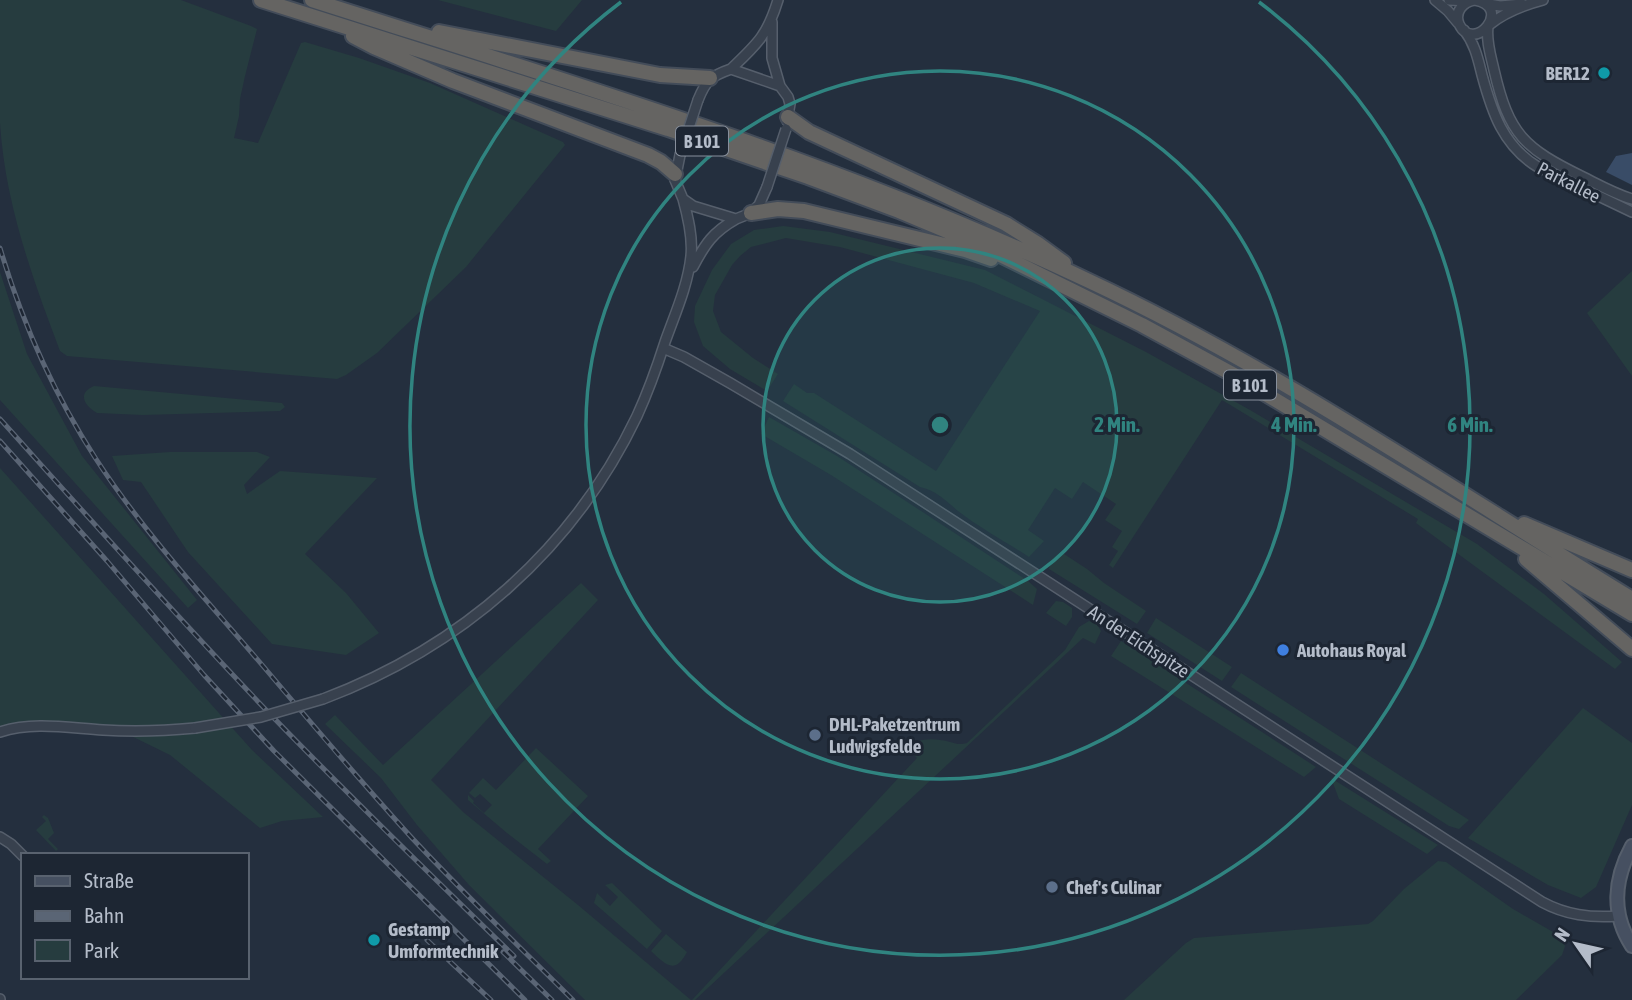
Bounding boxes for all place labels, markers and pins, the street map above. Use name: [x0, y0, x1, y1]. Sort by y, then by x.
place label: BER12: [1546, 62, 1590, 84]
marker: BER12: [1596, 65, 1612, 81]
centre of rings: [928, 413, 952, 437]
place label: Autohaus Royal: [1296, 639, 1407, 661]
marker: Autohaus Royal: [1275, 642, 1291, 658]
place label: DHL-Paketzentrum Ludwigsfelde: [829, 713, 960, 757]
marker: DHL-Paketzentrum Ludwigsfelde: [807, 727, 823, 743]
place label: Chef's Culinar: [1066, 876, 1162, 898]
marker: Chef's Culinar: [1044, 879, 1060, 895]
place label: Gestamp Umformtechnik: [388, 918, 499, 962]
marker: Gestamp Umformtechnik: [366, 932, 382, 948]

